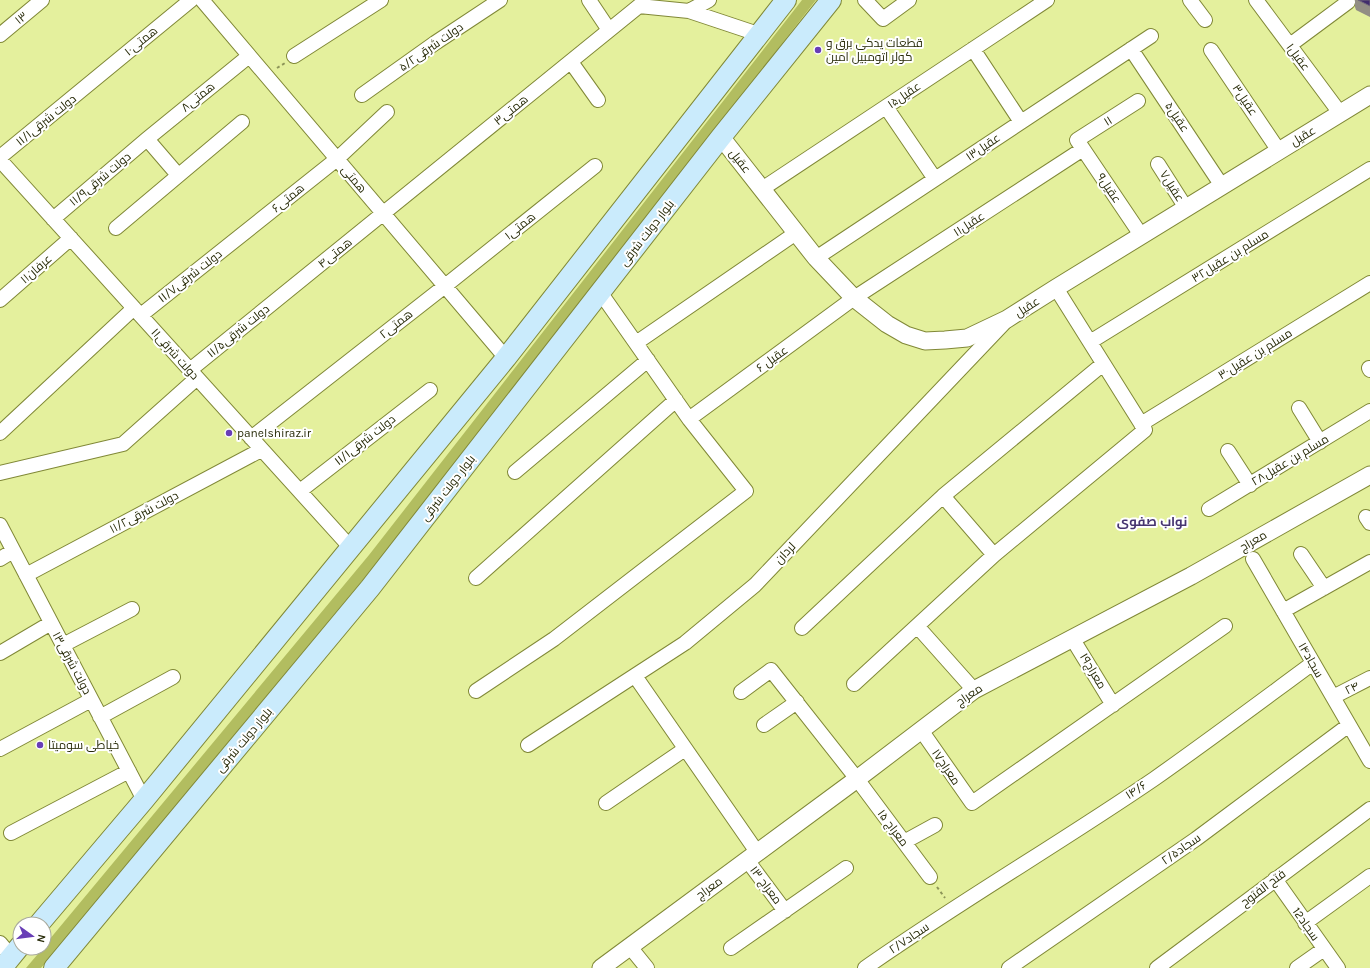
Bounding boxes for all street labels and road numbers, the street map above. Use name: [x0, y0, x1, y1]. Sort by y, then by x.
street label: ۱۳: [12, 9, 30, 27]
street label: ۵/۲دولت شرقی: [396, 20, 466, 74]
street label: ۱۰همتی: [122, 23, 160, 59]
street label: عقیل۱: [1283, 41, 1313, 73]
street label: همتی۸: [178, 79, 218, 115]
street label: عقیل۱۵: [885, 79, 923, 111]
street label: عقیل۳: [1229, 82, 1261, 118]
street label: ۱۱/۱دولت شرقی: [13, 91, 79, 149]
street label: ۳همتی: [491, 92, 531, 128]
street label: عقیل۵: [1162, 99, 1192, 135]
street label: ۱۱: [1101, 113, 1115, 129]
street label: عقیل: [1288, 123, 1318, 149]
street label: عقیل۱۳: [963, 130, 1003, 164]
street label: عقیل: [726, 146, 754, 176]
street label: ۱۱/۹دولت شرقی: [66, 149, 134, 209]
street label: همتی: [338, 162, 370, 196]
street label: عقیل۷: [1157, 168, 1187, 204]
street label: عقیل۹: [1094, 170, 1124, 206]
street label: ۶همتی: [269, 181, 307, 215]
street label: بلوار دولت شرقی: [617, 197, 677, 269]
street label: ۱همتی: [502, 209, 538, 243]
street label: عقیل۱۱: [951, 209, 987, 239]
street label: مسلم بن عقیل۳۲: [1189, 227, 1272, 286]
street label: ۴همتی: [315, 235, 355, 271]
street label: ۱۱/۷دولت شرقی: [155, 247, 225, 305]
street label: ۱۱عرفان: [17, 252, 55, 286]
street label: عقیل: [1012, 294, 1042, 320]
street label: ۱۱/۵دولت شرقی: [204, 301, 272, 360]
street label: ۲همتی: [377, 307, 415, 341]
street label: ۱۱دولت شرقی: [148, 325, 202, 383]
street label: مسلم بن عقیل۳۰: [1215, 326, 1295, 383]
street label: عقیل ۶: [754, 343, 790, 375]
street label: ۱۱/۱دولت شرقی: [332, 412, 398, 468]
street label: مسلم بن عقیل۲۸: [1249, 431, 1332, 489]
street label: بلوار دولت شرقی: [418, 452, 478, 524]
street label: ۱۱/۲دولت شرقی: [107, 488, 181, 536]
street label: معراج: [1237, 528, 1270, 555]
street label: لردان: [772, 540, 798, 566]
street label: ۱۳دولت شرقی: [50, 629, 94, 697]
street label: ۱۴سجاد: [1295, 640, 1327, 680]
street label: معراج۱۹: [1076, 651, 1109, 692]
street label: ۲۴: [1342, 679, 1362, 697]
street label: معراج: [953, 681, 986, 710]
street label: بلوار دولت شرقی: [213, 705, 275, 775]
street label: معراج۱۷: [928, 746, 963, 788]
street label: ۱۴/۶: [1123, 778, 1149, 802]
street label: معراج ۱۵: [874, 807, 911, 850]
street label: ۲/۵سجاد: [1159, 830, 1203, 868]
street label: معراج ۱۳: [746, 863, 785, 907]
street label: فتح الفتوح: [1238, 867, 1289, 910]
street label: معراج: [693, 874, 725, 903]
street label: 12سجاد: [1290, 905, 1323, 943]
street label: سجاد۲/۷: [886, 919, 932, 957]

